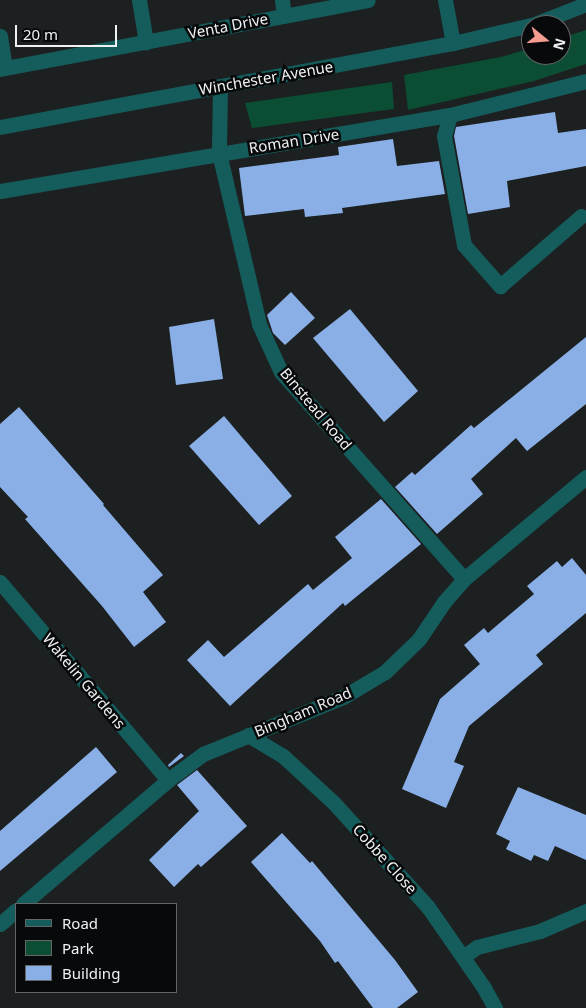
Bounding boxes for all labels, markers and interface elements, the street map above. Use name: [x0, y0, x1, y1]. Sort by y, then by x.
street label: Venta Drive: [186, 9, 270, 43]
scale bar: [18, 15, 120, 47]
north arrow: [521, 15, 571, 65]
text: 20 m: [23, 24, 58, 44]
text: N: [549, 36, 571, 52]
street label: Winchester Avenue: [198, 57, 334, 99]
street label: Roman Drive: [248, 125, 340, 157]
street label: Binstead Road: [276, 364, 356, 454]
street label: Wakelin Gardens: [39, 630, 129, 732]
street label: Bingham Road: [252, 683, 354, 741]
street label: Cobbe Close: [349, 820, 421, 898]
legend: [15, 903, 178, 993]
text: Road: [62, 913, 98, 933]
text: Park: [62, 938, 94, 958]
text: Building: [62, 963, 120, 983]

